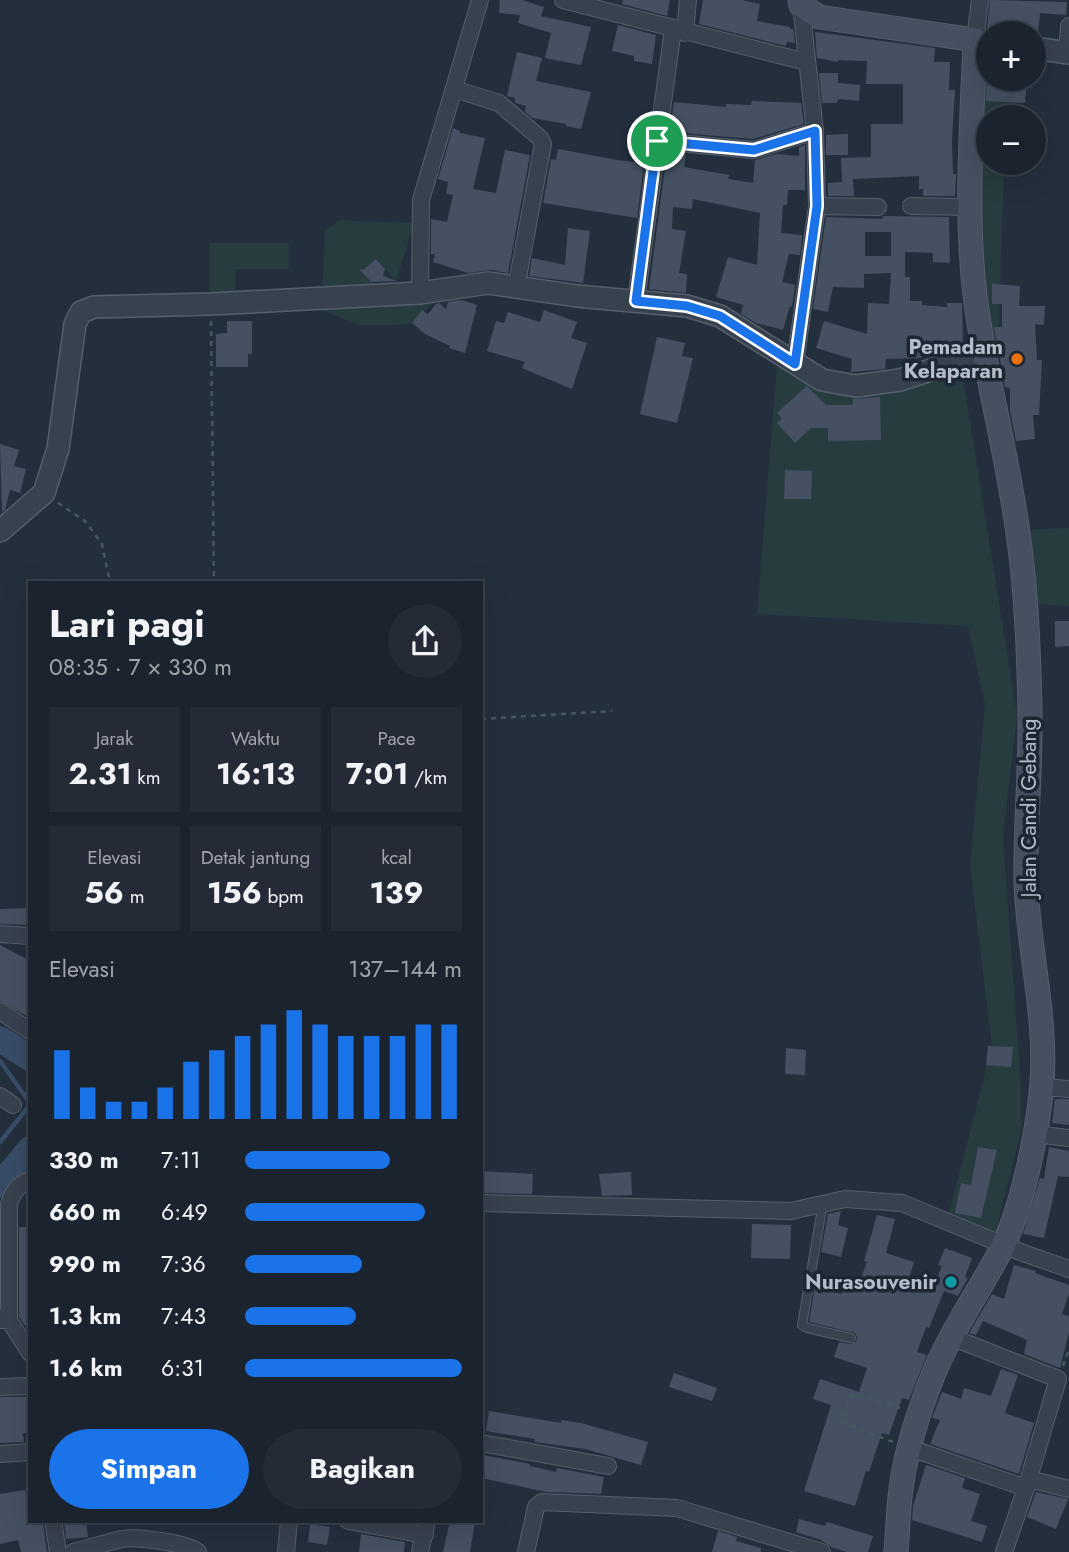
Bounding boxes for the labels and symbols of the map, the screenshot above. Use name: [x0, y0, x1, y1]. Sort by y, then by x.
pin: [627, 111, 687, 171]
place label: Pemadam Kelaparan: [904, 332, 1003, 386]
marker: Pemadam Kelaparan: [1009, 351, 1025, 367]
street label: Jalan Candi Gebang: [1014, 719, 1044, 900]
place label: Nurasouvenir: [805, 1267, 937, 1297]
marker: Nurasouvenir: [943, 1274, 959, 1290]

